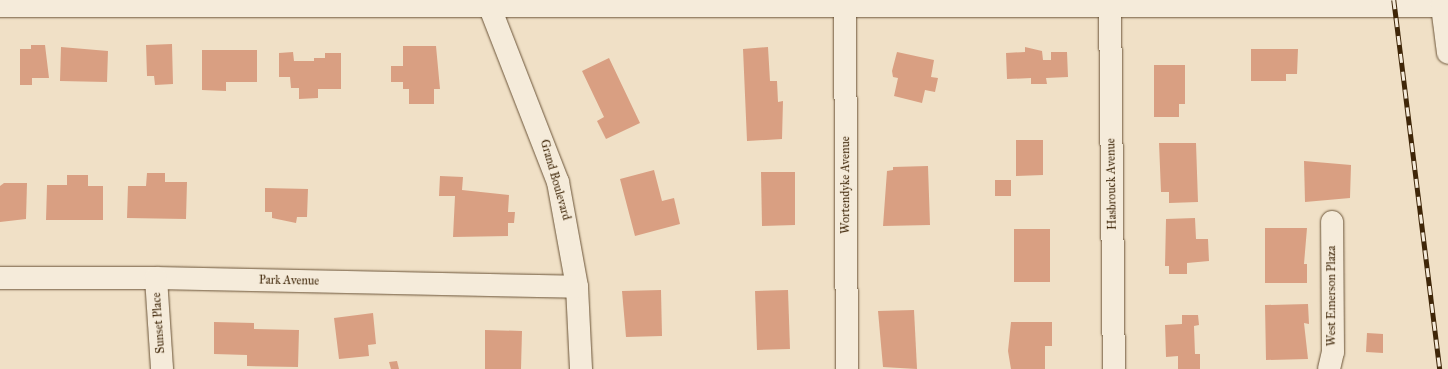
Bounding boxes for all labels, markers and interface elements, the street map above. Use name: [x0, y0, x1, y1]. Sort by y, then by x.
street label: Wortendyke Avenue: [839, 136, 853, 234]
street label: Grand Boulevard: [537, 138, 573, 222]
street label: Hasbrouck Avenue: [1104, 138, 1120, 230]
street label: West Emerson Plaza: [1325, 246, 1339, 346]
street label: Park Avenue: [259, 273, 319, 289]
street label: Sunset Place: [150, 292, 168, 354]

